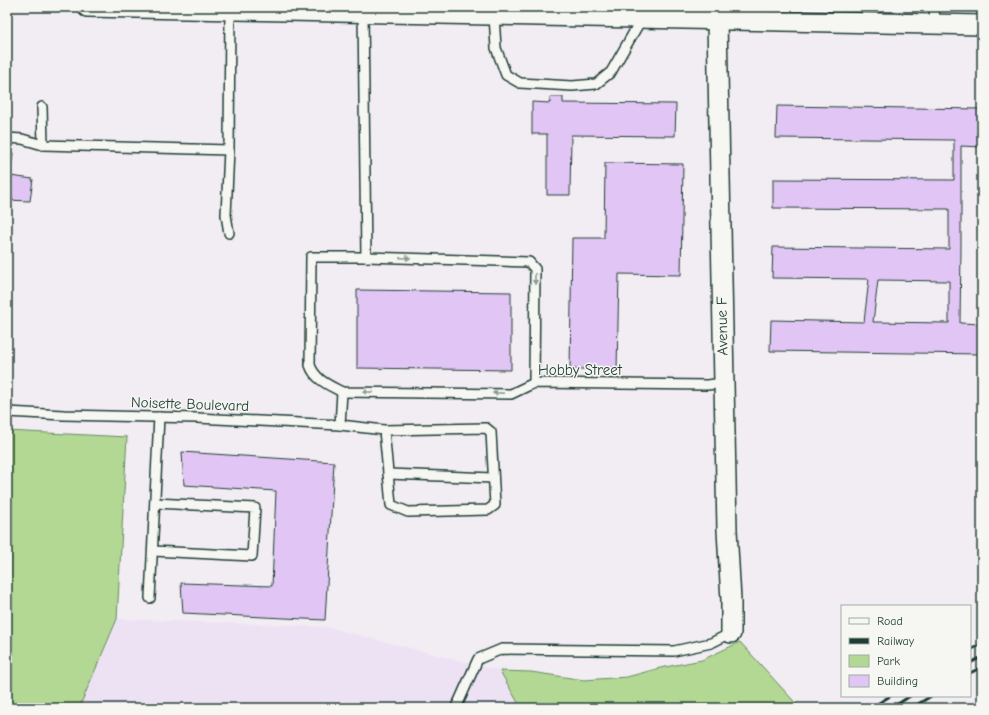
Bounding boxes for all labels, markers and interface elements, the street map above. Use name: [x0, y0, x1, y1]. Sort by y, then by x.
one-way arrow: [399, 255, 412, 261]
one-way arrow: [532, 273, 538, 286]
street label: Avenue F: [712, 296, 732, 356]
street label: Hobby Street: [538, 361, 623, 379]
one-way arrow: [361, 389, 374, 395]
one-way arrow: [492, 390, 504, 397]
street label: Noisette Boulevard: [130, 393, 250, 415]
legend: [841, 605, 971, 697]
text: Road: [877, 614, 903, 628]
text: Railway: [877, 634, 915, 648]
text: Park: [877, 654, 900, 668]
text: Building: [877, 674, 918, 688]

